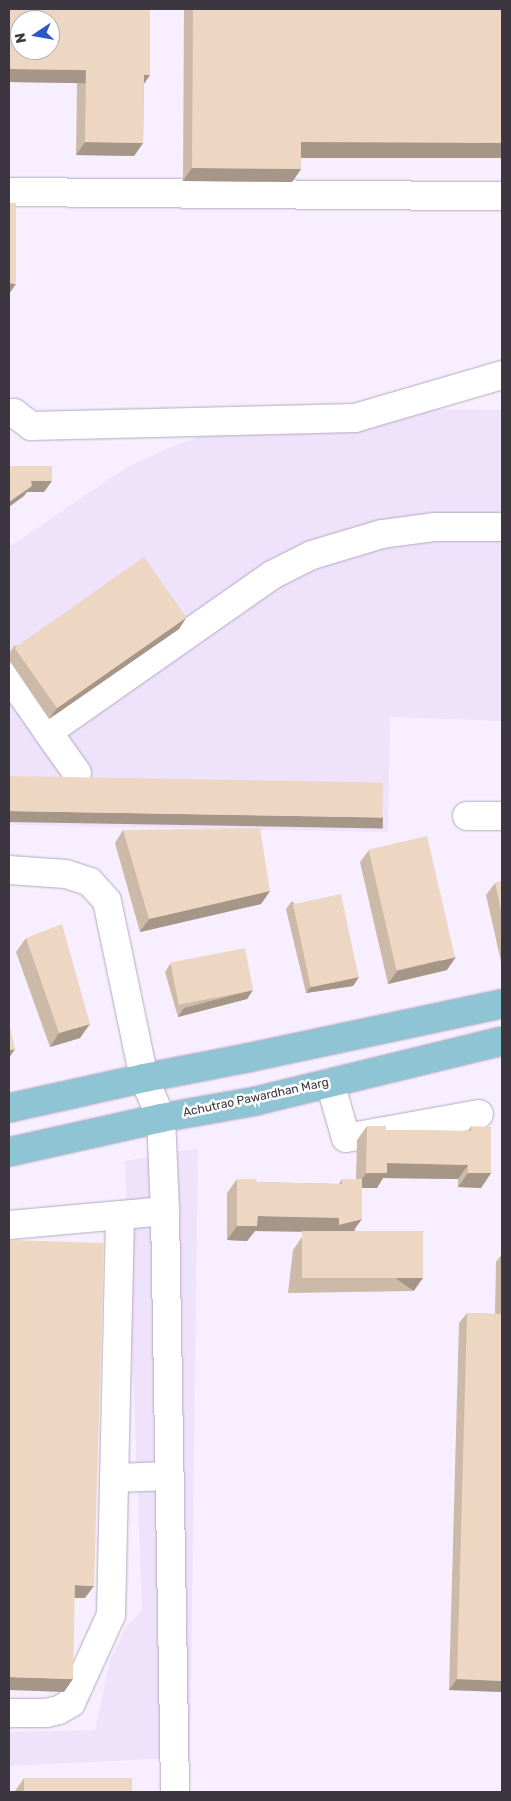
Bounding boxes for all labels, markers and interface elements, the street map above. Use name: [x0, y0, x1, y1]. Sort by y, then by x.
north arrow: [10, 10, 60, 60]
text: N: [11, 31, 30, 45]
street label: Achutrao Pawardhan Marg: [182, 1076, 330, 1120]

